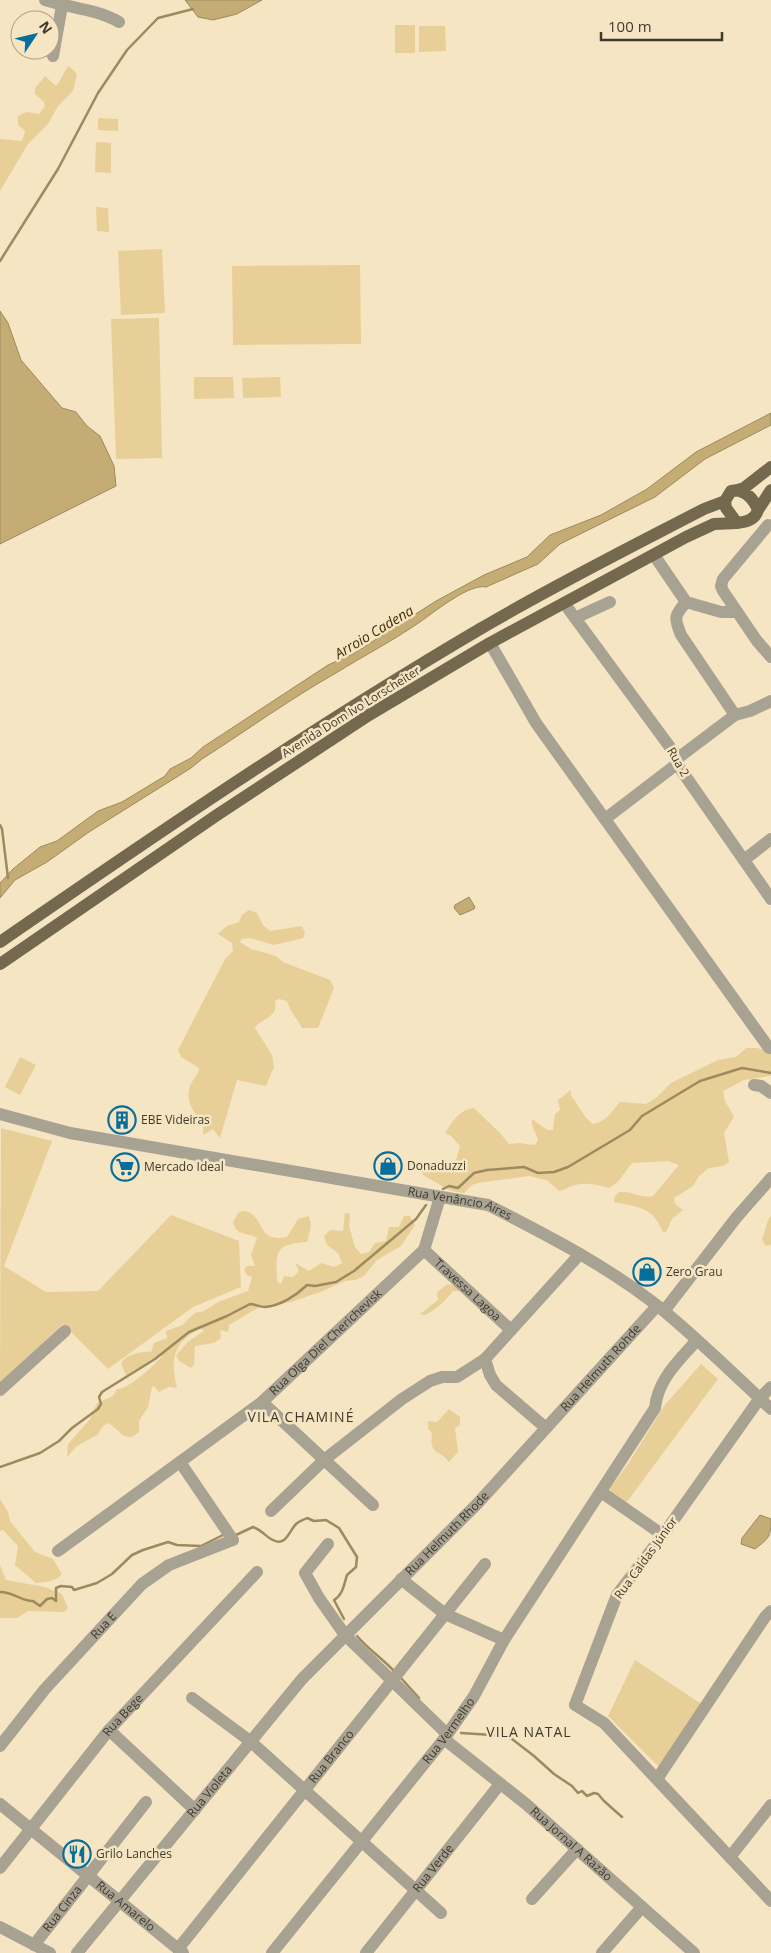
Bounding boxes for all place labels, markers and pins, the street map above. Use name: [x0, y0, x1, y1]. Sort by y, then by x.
building icon: EBE Videiras: [107, 1105, 137, 1135]
place label: EBE Videiras: [141, 1111, 210, 1128]
shop icon: Donaduzzi: [373, 1151, 403, 1181]
supermarket icon: Mercado Ideal: [110, 1152, 140, 1182]
place label: Donaduzzi: [407, 1157, 466, 1174]
place label: Mercado Ideal: [144, 1158, 224, 1175]
shop icon: Zero Grau: [632, 1257, 662, 1287]
place label: Zero Grau: [666, 1263, 723, 1280]
restaurant icon: Grilo Lanches: [62, 1839, 92, 1869]
place label: Grilo Lanches: [96, 1845, 172, 1862]

